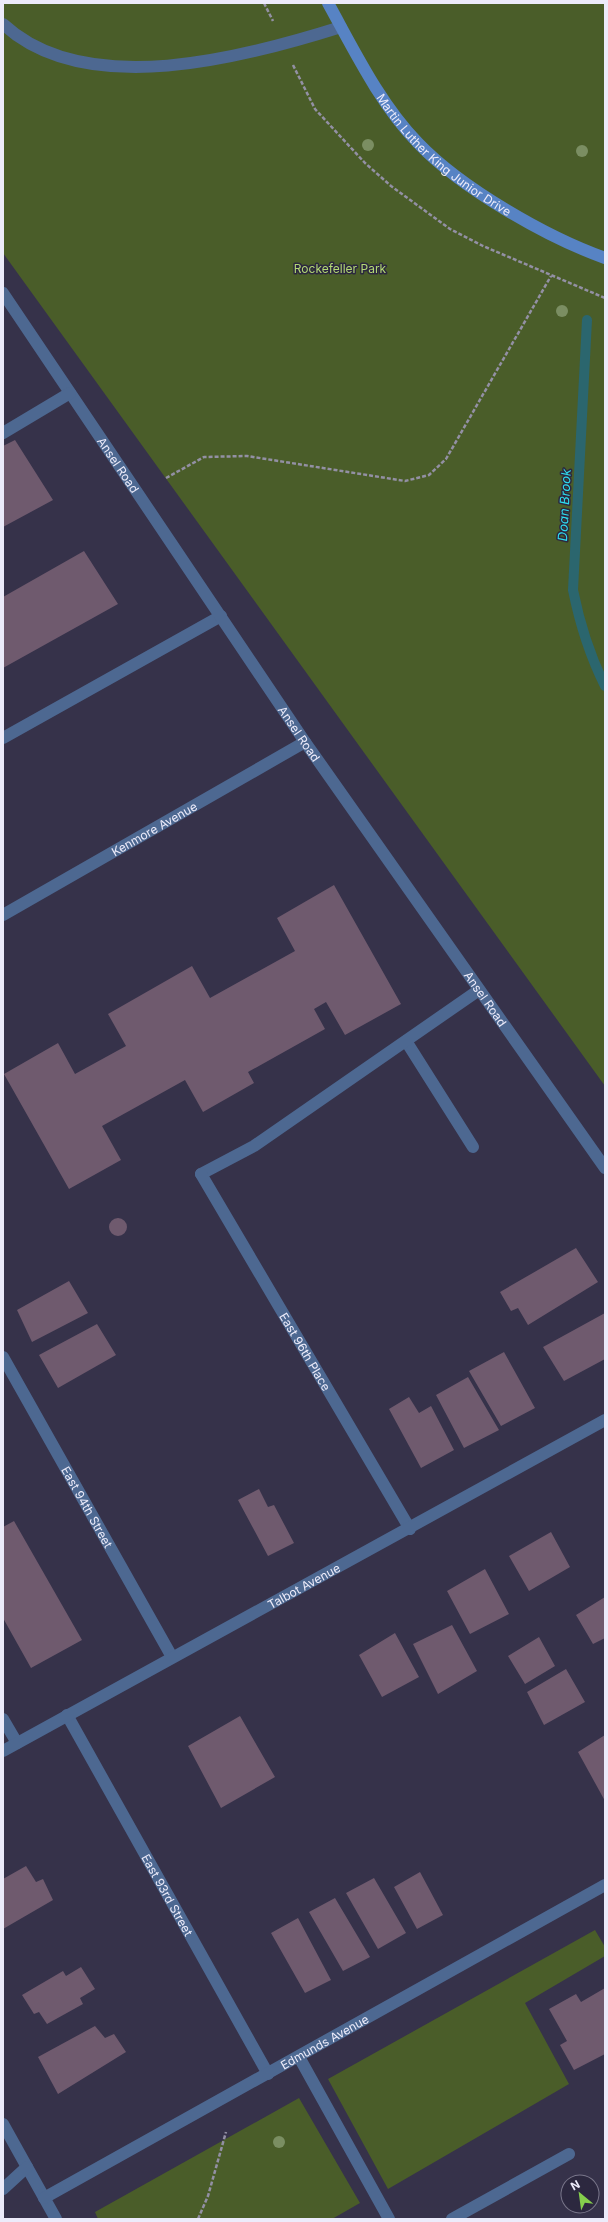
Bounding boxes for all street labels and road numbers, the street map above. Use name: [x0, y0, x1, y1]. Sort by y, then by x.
street label: Martin Luther King Junior Drive: [374, 90, 514, 219]
street label: Ansel Road: [94, 434, 143, 495]
street label: Ansel Road: [275, 703, 324, 764]
street label: Kenmore Avenue: [108, 798, 199, 859]
street label: Ansel Road: [461, 968, 510, 1029]
street label: East 96th Place: [277, 1310, 334, 1393]
street label: East 94th Street: [59, 1463, 116, 1550]
street label: Talbot Avenue: [265, 1560, 342, 1612]
street label: East 93rd Street: [139, 1851, 197, 1938]
street label: Edmunds Avenue: [278, 2011, 371, 2072]

